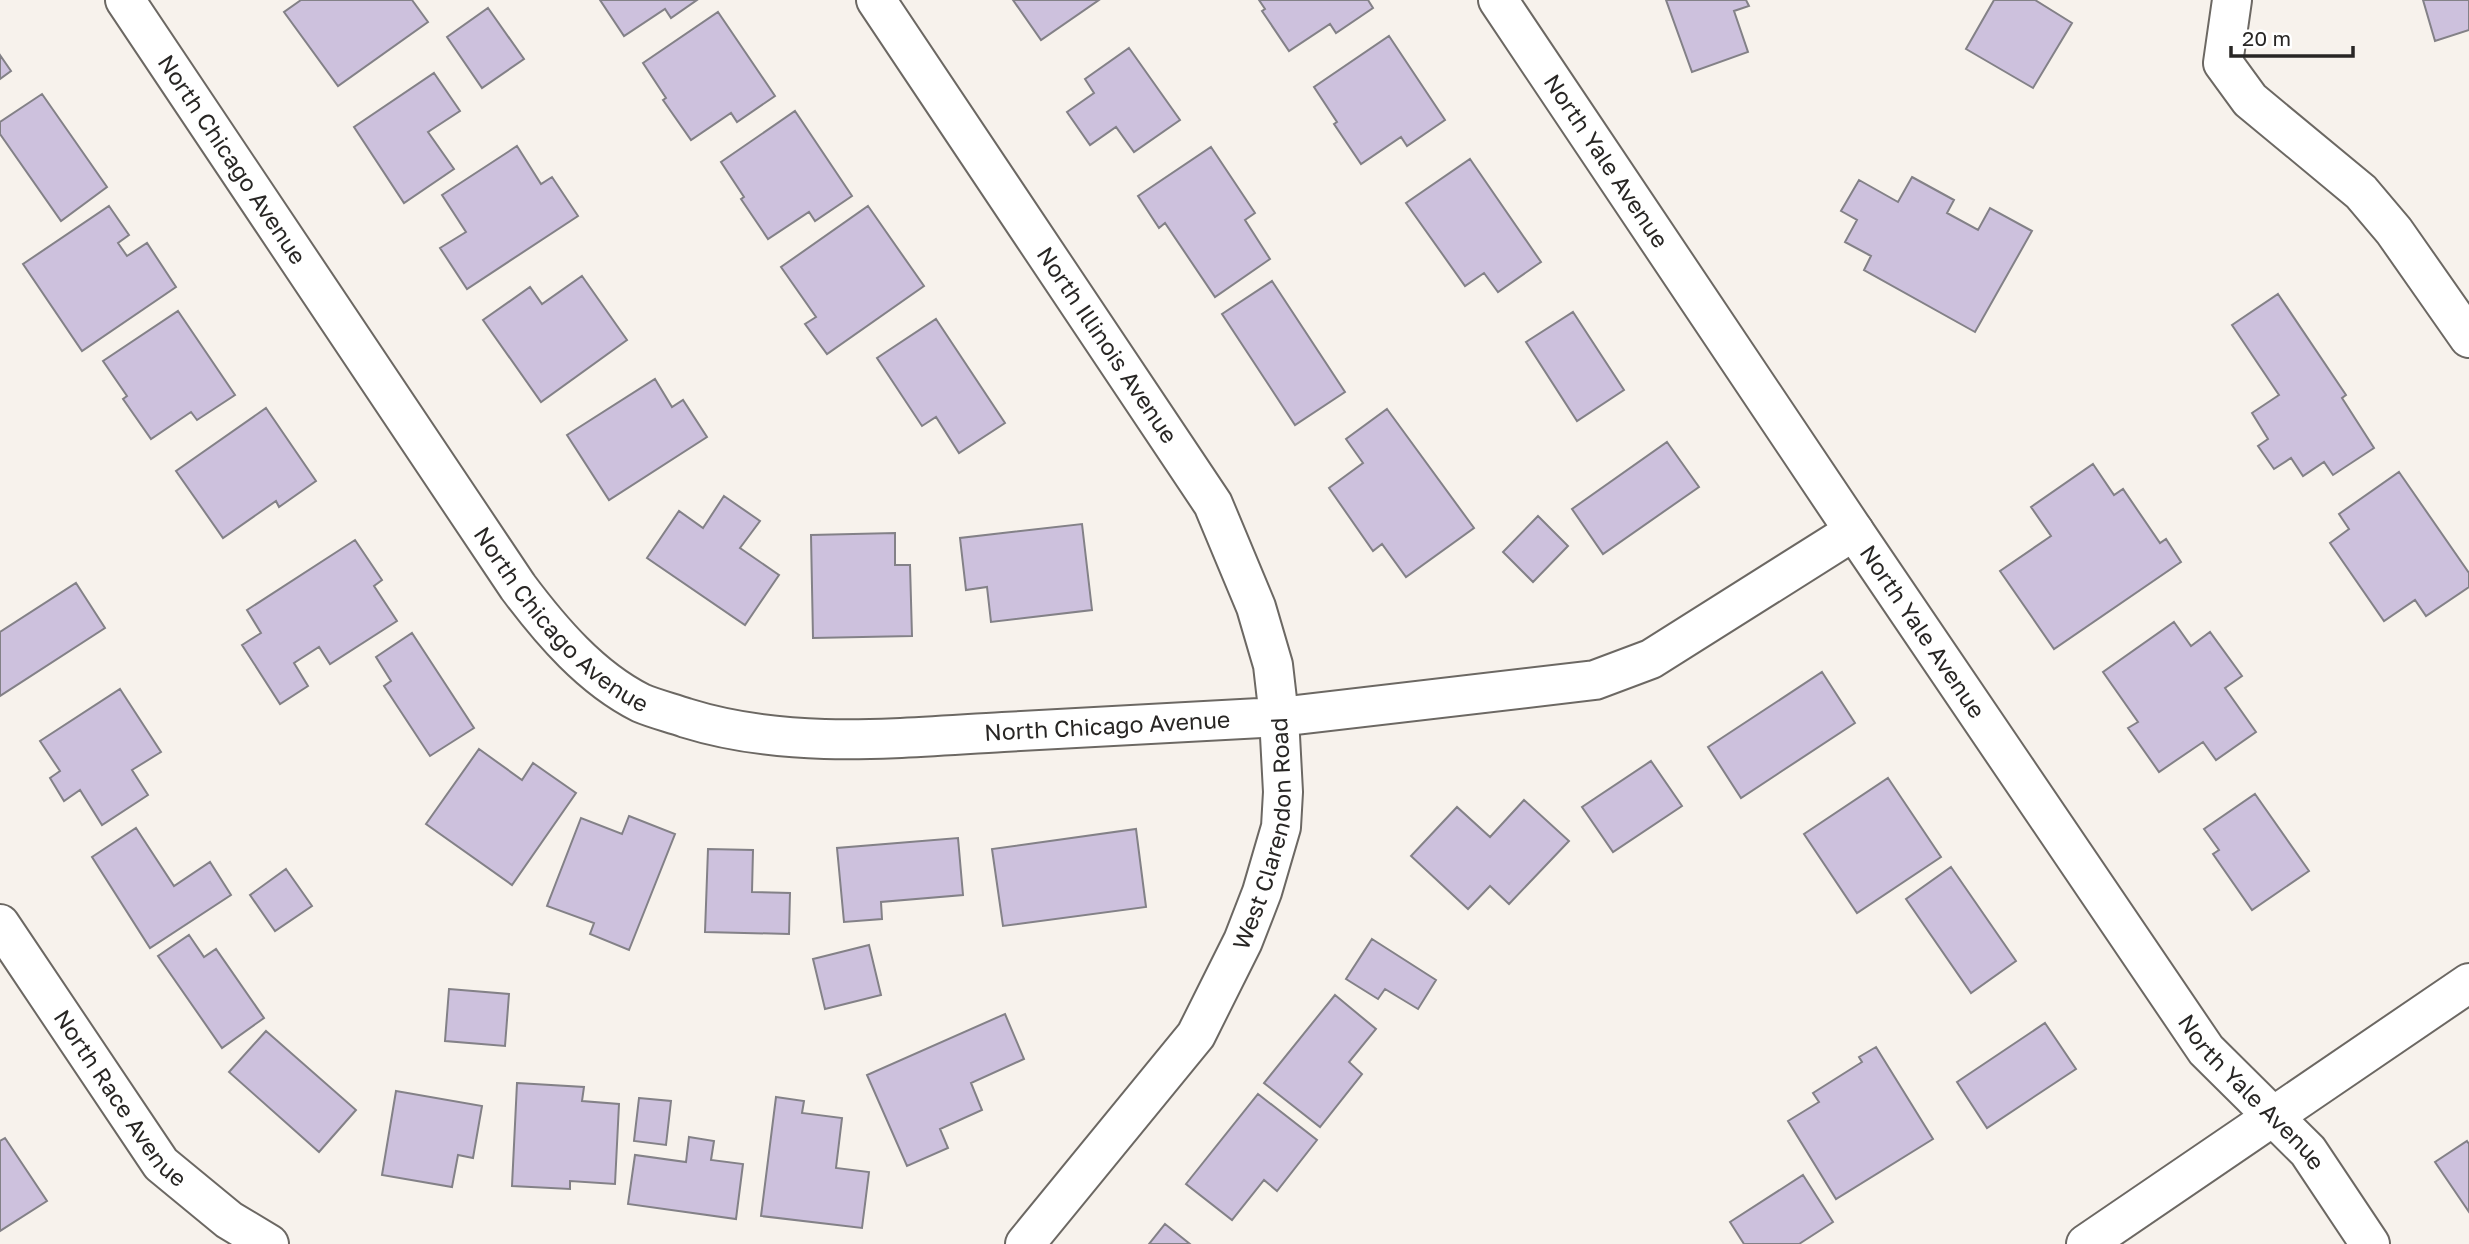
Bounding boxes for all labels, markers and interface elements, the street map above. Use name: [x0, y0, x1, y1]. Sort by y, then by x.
scale bar: [2231, 14, 2354, 58]
text: 20 m: [2242, 25, 2291, 51]
street label: North Chicago Avenue: [153, 49, 313, 269]
street label: North Yale Avenue: [1539, 68, 1675, 253]
street label: North Illinois Avenue: [1032, 241, 1184, 448]
street label: North Chicago Avenue: [468, 521, 653, 717]
street label: North Yale Avenue: [1855, 539, 1992, 723]
street label: North Chicago Avenue: [983, 705, 1231, 746]
street label: West Clarendon Road: [1226, 717, 1296, 953]
street label: North Race Avenue: [48, 1004, 193, 1192]
street label: North Yale Avenue: [2173, 1008, 2331, 1175]

